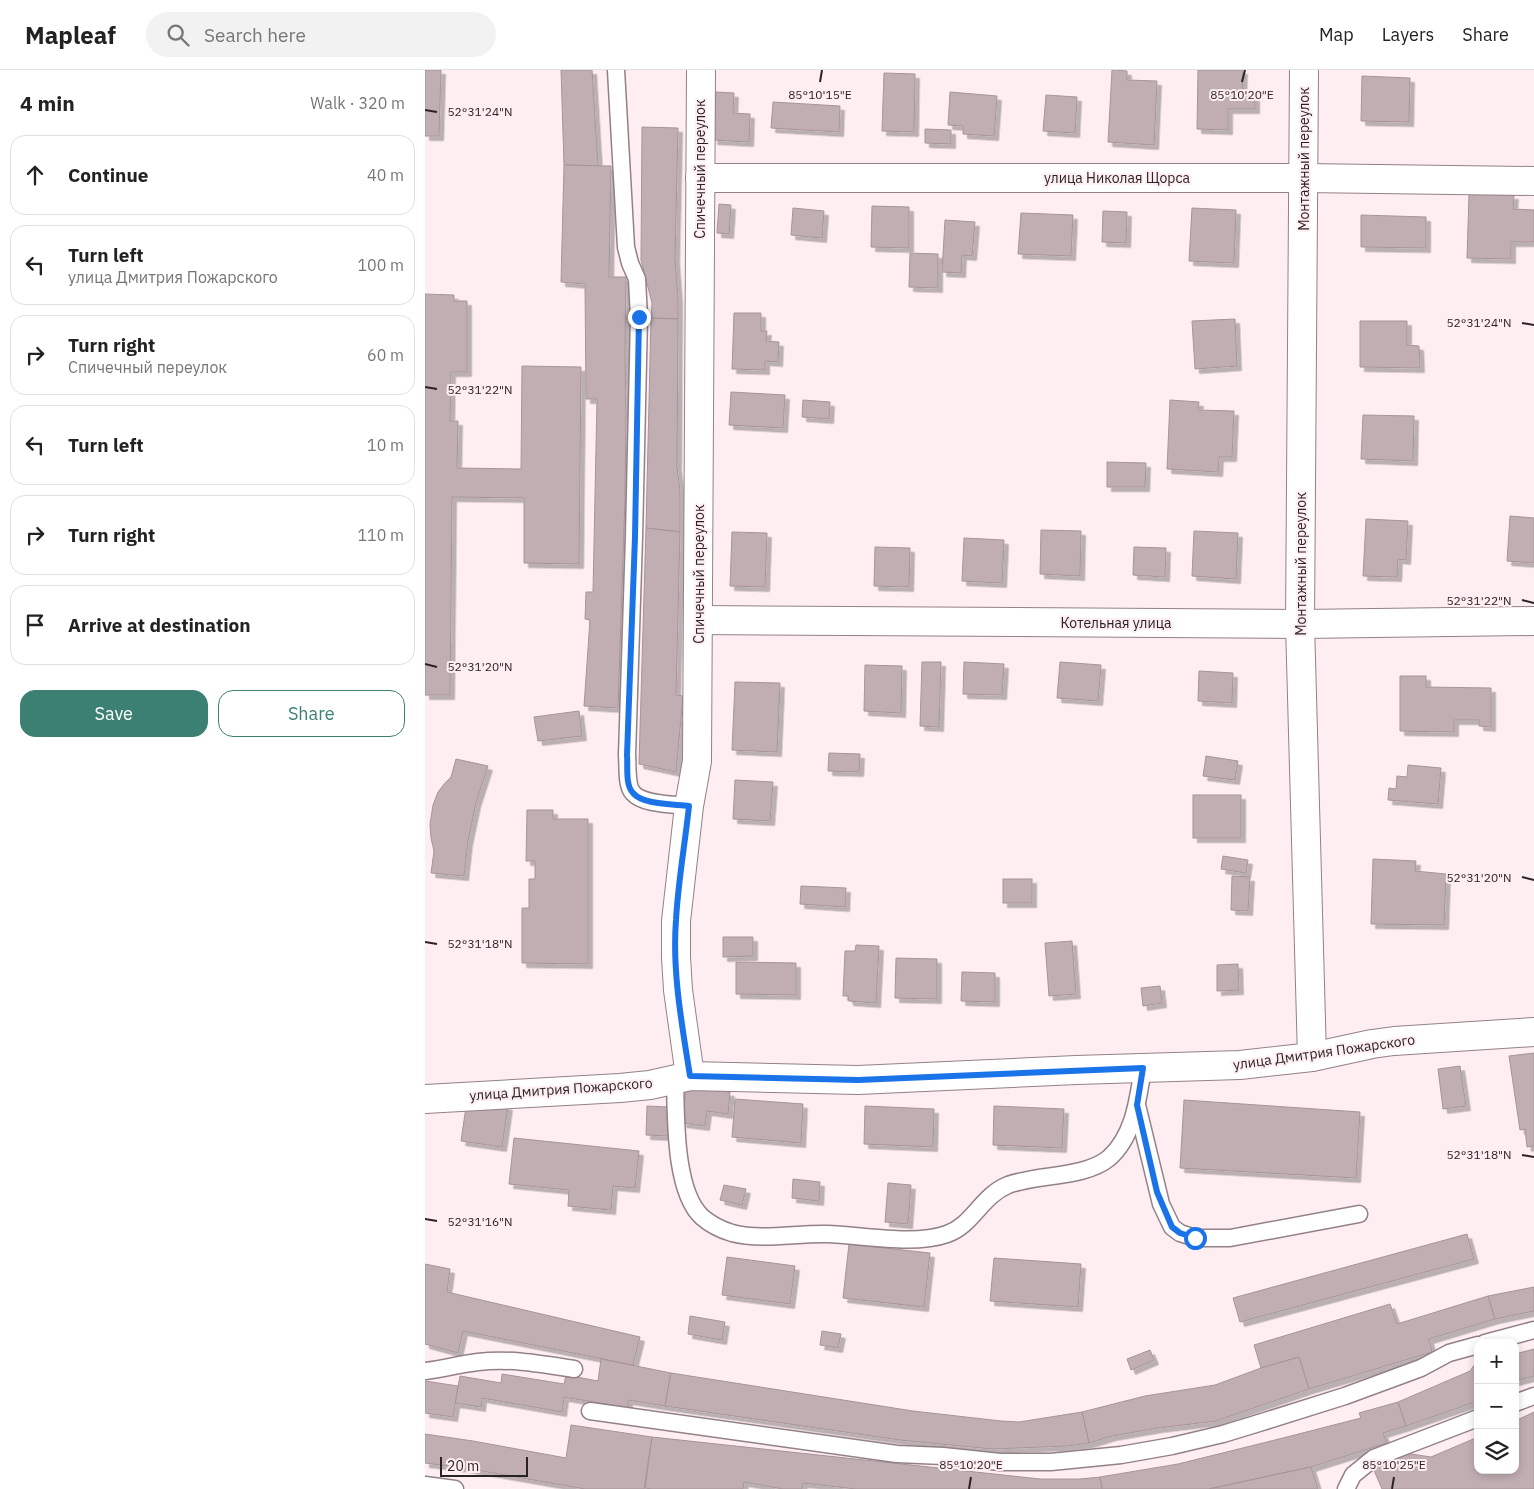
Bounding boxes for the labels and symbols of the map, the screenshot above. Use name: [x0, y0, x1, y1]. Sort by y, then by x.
text: 85°10'15"E: [788, 87, 852, 102]
text: 85°10'20"E: [1210, 87, 1274, 102]
street label: Монтажный переулок: [1295, 87, 1313, 231]
street label: Спичечный переулок: [691, 99, 709, 239]
text: 52°31'24"N: [447, 104, 513, 119]
street label: улица Николая Щорса: [1044, 169, 1191, 187]
route end: [628, 306, 651, 329]
text: 52°31'24"N: [1446, 315, 1512, 330]
text: 52°31'22"N: [447, 382, 513, 397]
street label: Монтажный переулок: [1292, 492, 1310, 636]
street label: Спичечный переулок: [690, 504, 708, 644]
text: 52°31'22"N: [1446, 593, 1512, 608]
street label: Котельная улица: [1060, 614, 1172, 632]
text: 52°31'20"N: [447, 659, 513, 674]
text: 52°31'20"N: [1446, 870, 1512, 885]
text: 52°31'18"N: [447, 936, 513, 951]
street label: улица Дмитрия Пожарского: [1232, 1030, 1416, 1074]
street label: улица Дмитрия Пожарского: [469, 1074, 653, 1104]
text: 52°31'18"N: [1446, 1147, 1512, 1162]
text: 52°31'16"N: [447, 1214, 513, 1229]
route start: [1184, 1227, 1207, 1250]
scale bar: [440, 1454, 527, 1477]
text: 85°10'20"E: [939, 1457, 1003, 1472]
text: 85°10'25"E: [1362, 1457, 1426, 1472]

